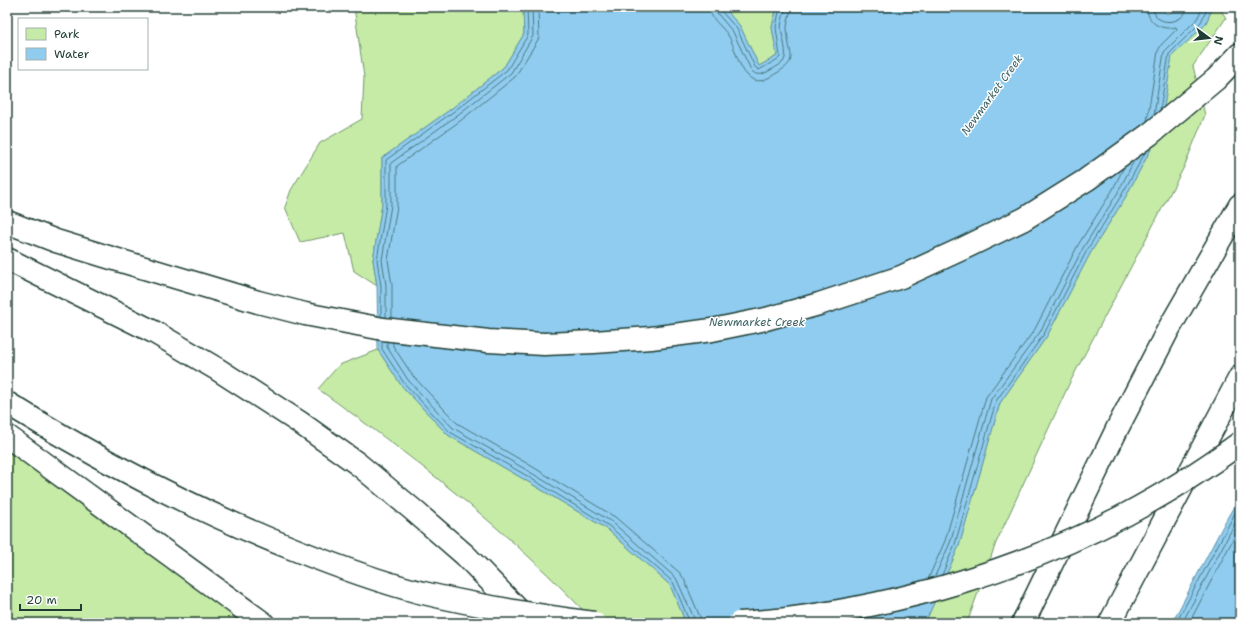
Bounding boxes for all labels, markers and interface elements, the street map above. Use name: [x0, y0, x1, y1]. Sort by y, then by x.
legend: [18, 18, 148, 70]
north arrow: [1189, 18, 1229, 58]
text: Park: [54, 26, 80, 42]
text: N: [1210, 34, 1227, 47]
text: Water: [54, 46, 90, 62]
water label: Newmarket Creek: [958, 51, 1027, 138]
water label: Newmarket Creek: [709, 315, 806, 330]
scale bar: [20, 586, 81, 612]
text: 20 m: [26, 592, 57, 608]

